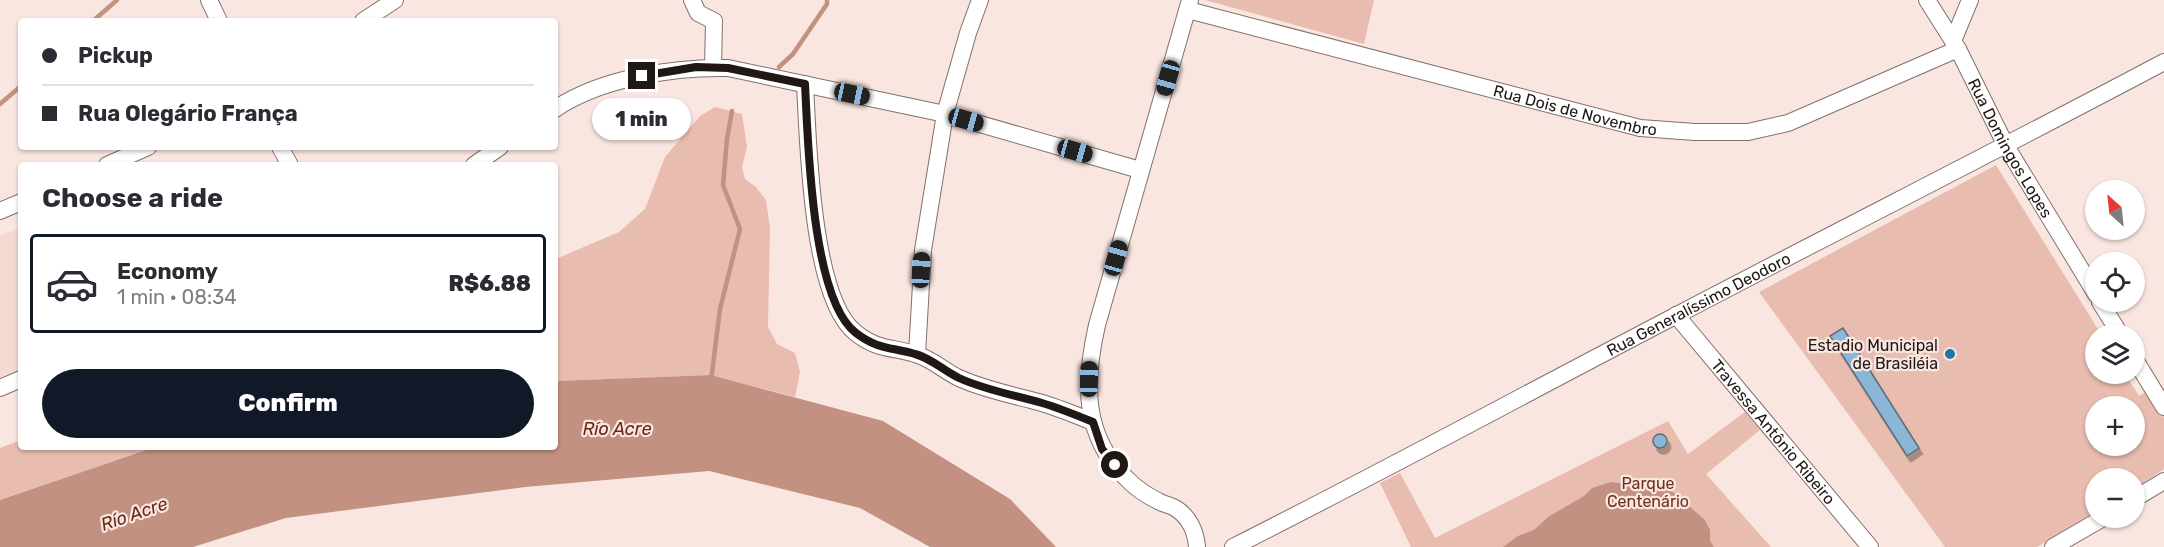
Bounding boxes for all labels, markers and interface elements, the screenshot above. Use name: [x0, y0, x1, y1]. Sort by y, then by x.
text: Pickup: [78, 42, 153, 69]
car: [1154, 58, 1182, 98]
route end: [628, 62, 655, 89]
street label: Rua Domingos Lopes: [1964, 75, 2056, 221]
car: [833, 81, 871, 107]
street label: Rua Dois de Novembro: [1491, 81, 1657, 139]
callout: 1 min: [592, 97, 692, 139]
text: Rua Olegário França: [78, 100, 298, 127]
car: [946, 106, 986, 134]
text: 1 min: [615, 107, 668, 131]
car: [1055, 137, 1095, 165]
north arrow: [2085, 180, 2145, 240]
map controls: [2085, 180, 2145, 528]
text: Choose a ride: [42, 182, 223, 214]
car: [1102, 238, 1130, 278]
street label: Rua Generalíssimo Deodoro: [1604, 249, 1794, 360]
car: [911, 252, 931, 288]
button: locate: [2085, 252, 2145, 312]
icon: car: [45, 257, 99, 311]
text: Economy: [117, 258, 218, 285]
text: R$6.88: [448, 270, 531, 297]
text: 1 min · 08:34: [117, 285, 237, 309]
button: layers: [2085, 324, 2145, 384]
place label: Estadio Municipal de Brasiléia: [1808, 336, 1938, 373]
marker: Estadio Municipal de Brasiléia: [1943, 347, 1957, 361]
street label: Travessa Antônio Ribeiro: [1707, 356, 1839, 508]
car: [1080, 361, 1098, 397]
button: Confirm: [42, 369, 534, 438]
button: +: [2085, 396, 2145, 456]
water label: Río Acre: [582, 418, 652, 440]
route start: [1101, 451, 1128, 478]
button: −: [2085, 468, 2145, 528]
park label: Parque Centenário: [1607, 474, 1689, 511]
water label: Río Acre: [98, 492, 170, 536]

